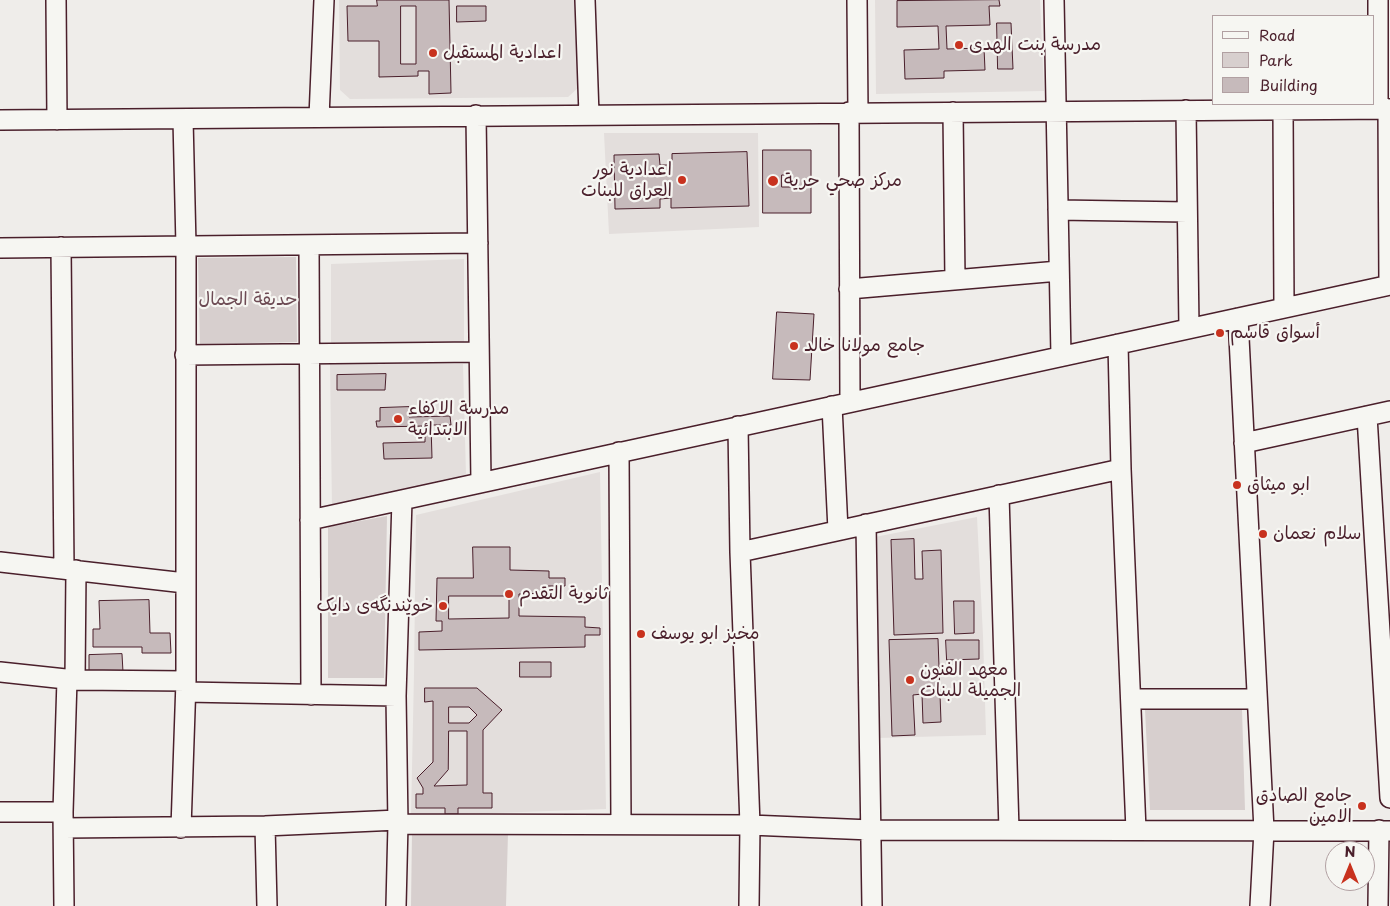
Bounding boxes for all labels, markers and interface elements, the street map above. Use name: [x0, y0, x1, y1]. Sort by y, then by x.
legend: [1212, 15, 1375, 105]
text: Road: [1259, 23, 1295, 46]
place label: مدرسة بنت الهدی: [969, 34, 1101, 56]
marker: مدرسة بنت الهدی: [953, 39, 965, 51]
place label: اعدادية المستقبل: [443, 42, 562, 64]
marker: اعدادية المستقبل: [427, 47, 439, 59]
text: Park: [1259, 48, 1293, 71]
text: Building: [1259, 73, 1318, 96]
place label: اعدادية نور العراق للبنات: [581, 159, 672, 202]
place label: مركز صحي حرية: [784, 170, 902, 192]
marker: اعدادية نور العراق للبنات: [676, 174, 688, 186]
marker: مركز صحي حرية: [766, 174, 780, 188]
park label: حديقة الجمال: [198, 289, 298, 311]
place label: أسواق قاسم: [1230, 322, 1320, 344]
marker: أسواق قاسم: [1214, 327, 1226, 339]
place label: جامع مولانا خالد: [804, 335, 925, 357]
marker: جامع مولانا خالد: [788, 340, 800, 352]
place label: مدرسة الاكفاء الابتدائية: [408, 398, 509, 440]
marker: مدرسة الاكفاء الابتدائية: [392, 413, 404, 425]
place label: ابو ميثاق: [1247, 474, 1310, 496]
marker: ابو ميثاق: [1231, 479, 1243, 491]
place label: سلام نعمان: [1273, 523, 1361, 545]
marker: سلام نعمان: [1257, 528, 1269, 540]
place label: ثانوية التقدم: [519, 583, 608, 605]
marker: ثانوية التقدم: [503, 588, 515, 600]
place label: خوێندنگەی دایک: [317, 595, 433, 617]
marker: خوێندنگەی دایک: [437, 600, 449, 612]
place label: مخبز ابو يوسف: [651, 623, 760, 645]
marker: مخبز ابو يوسف: [635, 628, 647, 640]
place label: معهد الفنون الجميلة للبنات: [920, 659, 1021, 702]
marker: معهد الفنون الجميلة للبنات: [904, 674, 916, 686]
place label: جامع الصادق الامين: [1256, 785, 1352, 828]
marker: جامع الصادق الامين: [1356, 800, 1368, 812]
north arrow: [1325, 841, 1375, 891]
text: N: [1344, 841, 1356, 862]

